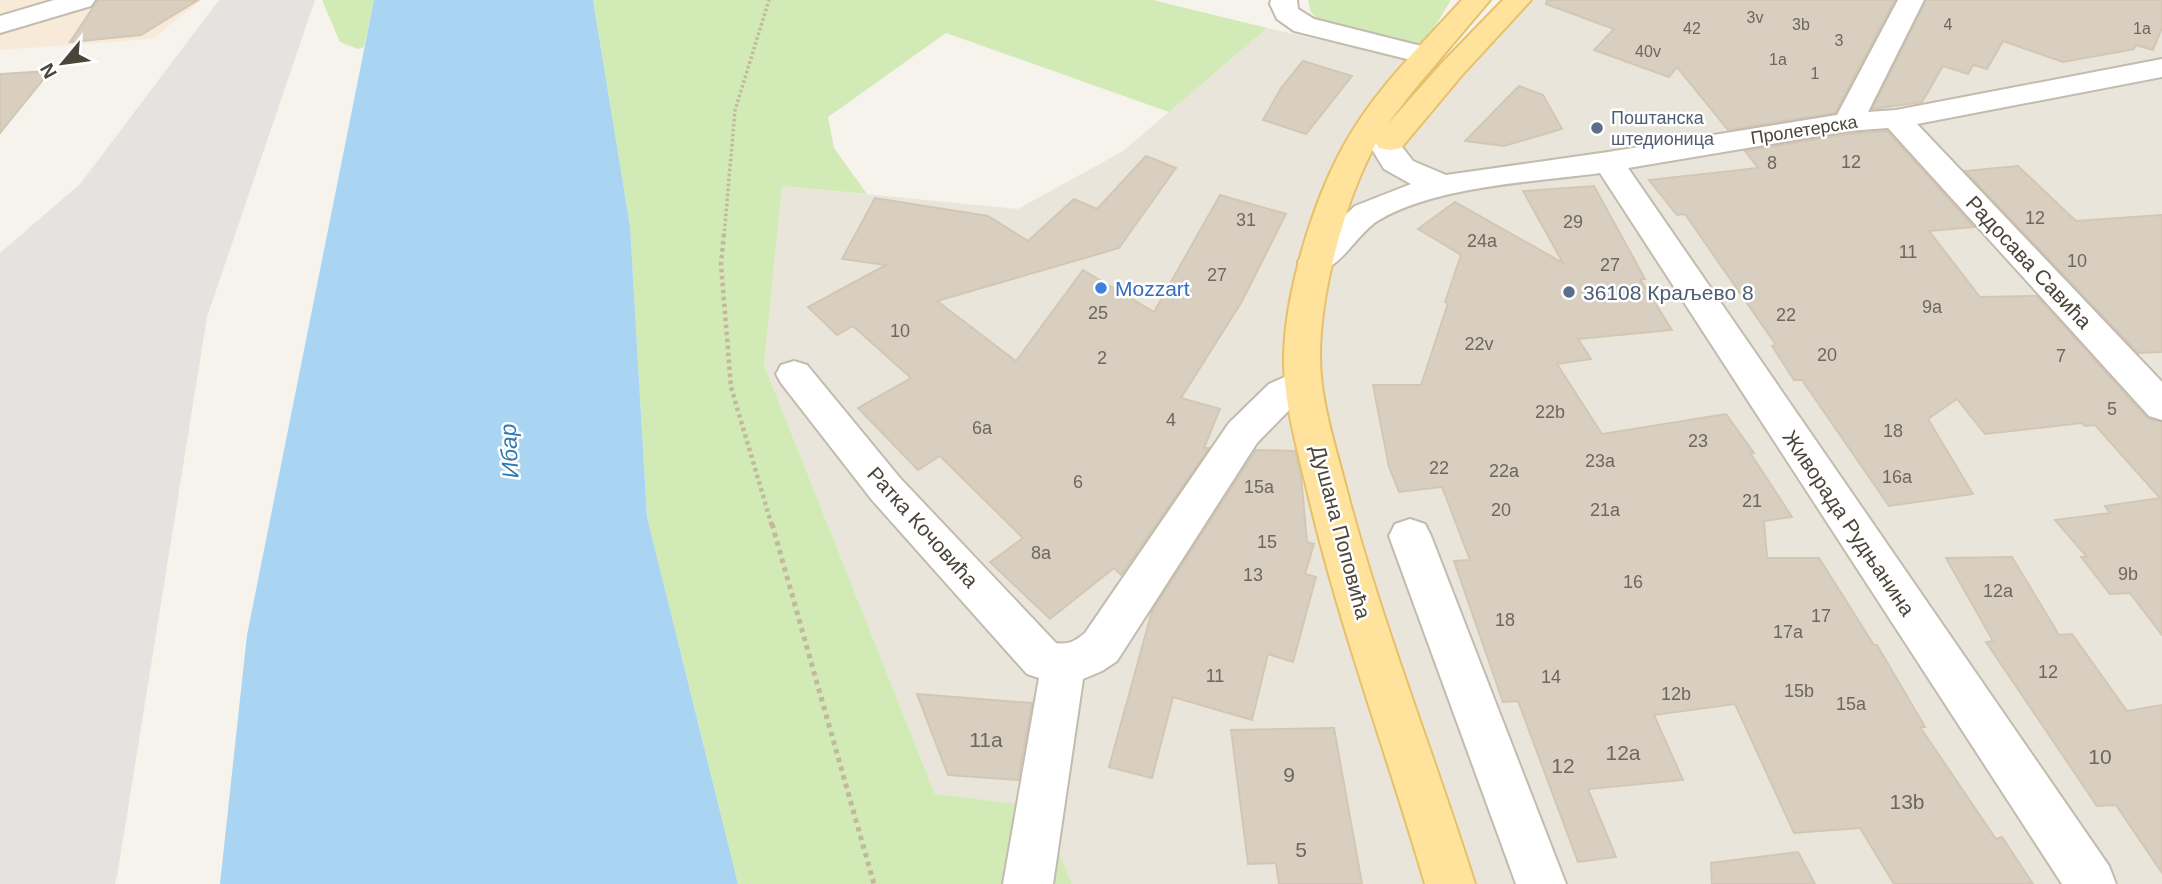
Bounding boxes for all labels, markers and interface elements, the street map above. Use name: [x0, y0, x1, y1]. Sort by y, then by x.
house number: 3v: [1747, 9, 1763, 26]
house number: 3b: [1792, 16, 1810, 33]
house number: 4: [1944, 16, 1953, 33]
house number: 42: [1683, 20, 1701, 37]
house number: 1a: [2133, 20, 2151, 37]
north arrow: [28, 28, 98, 98]
house number: 3: [1835, 32, 1844, 49]
house number: 40v: [1635, 43, 1661, 60]
house number: 1a: [1769, 51, 1787, 68]
text: N: [36, 60, 61, 82]
house number: 1: [1811, 65, 1820, 82]
place label: Поштанска штедионица: [1611, 108, 1715, 149]
street label: Пролетерска: [1749, 112, 1860, 148]
marker: Поштанска штедионица: [1589, 120, 1605, 136]
house number: 12: [1841, 152, 1861, 172]
house number: 8: [1767, 153, 1777, 173]
street label: Радосава Савића: [1962, 191, 2097, 333]
house number: 12: [2025, 208, 2045, 228]
house number: 31: [1236, 210, 1256, 230]
house number: 29: [1563, 212, 1583, 232]
house number: 24a: [1467, 231, 1498, 251]
house number: 11: [1899, 242, 1917, 262]
house number: 10: [2067, 251, 2087, 271]
house number: 27: [1600, 255, 1620, 275]
house number: 27: [1207, 265, 1227, 285]
place label: Mozzart: [1115, 277, 1190, 300]
marker: Mozzart: [1093, 280, 1109, 296]
place label: 36108 Краљево 8: [1583, 281, 1754, 304]
marker: 36108 Краљево 8: [1561, 284, 1577, 300]
house number: 9a: [1922, 297, 1943, 317]
house number: 25: [1088, 303, 1108, 323]
house number: 22: [1776, 305, 1796, 325]
house number: 10: [890, 321, 910, 341]
house number: 22v: [1464, 334, 1494, 354]
house number: 20: [1817, 345, 1837, 365]
house number: 7: [2056, 346, 2066, 366]
house number: 2: [1097, 348, 1107, 368]
house number: 5: [2107, 399, 2117, 419]
house number: 22b: [1535, 402, 1565, 422]
house number: 4: [1166, 410, 1176, 430]
house number: 6a: [972, 418, 993, 438]
house number: 18: [1883, 421, 1903, 441]
water label: Ибар: [495, 423, 523, 479]
street label: Живорада Рудњанина: [1778, 426, 1920, 620]
house number: 23: [1688, 431, 1708, 451]
street label: Душана Поповића: [1307, 443, 1375, 622]
house number: 23a: [1585, 451, 1616, 471]
house number: 22: [1429, 458, 1449, 478]
house number: 22a: [1489, 461, 1520, 481]
street label: Ратка Кочовића: [863, 462, 983, 592]
house number: 16a: [1882, 467, 1913, 487]
house number: 6: [1073, 472, 1083, 492]
house number: 15a: [1244, 477, 1275, 497]
house number: 21: [1742, 491, 1762, 511]
house number: 20: [1491, 500, 1511, 520]
house number: 21a: [1590, 500, 1621, 520]
house number: 15: [1257, 532, 1277, 552]
house number: 8a: [1031, 543, 1052, 563]
house number: 9b: [2118, 564, 2138, 584]
house number: 13: [1243, 565, 1263, 585]
house number: 16: [1623, 572, 1643, 592]
house number: 12a: [1983, 581, 2014, 601]
house number: 17: [1811, 606, 1831, 626]
house number: 18: [1495, 610, 1515, 630]
house number: 17a: [1773, 622, 1804, 642]
house number: 12: [2038, 662, 2058, 682]
house number: 11: [1206, 666, 1224, 686]
house number: 14: [1541, 667, 1561, 687]
house number: 15b: [1784, 681, 1814, 701]
house number: 12b: [1661, 684, 1691, 704]
house number: 15a: [1836, 694, 1867, 714]
house number: 11a: [969, 728, 1003, 751]
house number: 12a: [1605, 741, 1641, 764]
house number: 10: [2088, 745, 2112, 768]
house number: 12: [1551, 754, 1575, 777]
house number: 9: [1283, 763, 1295, 786]
house number: 13b: [1889, 790, 1925, 813]
house number: 5: [1295, 838, 1307, 861]

